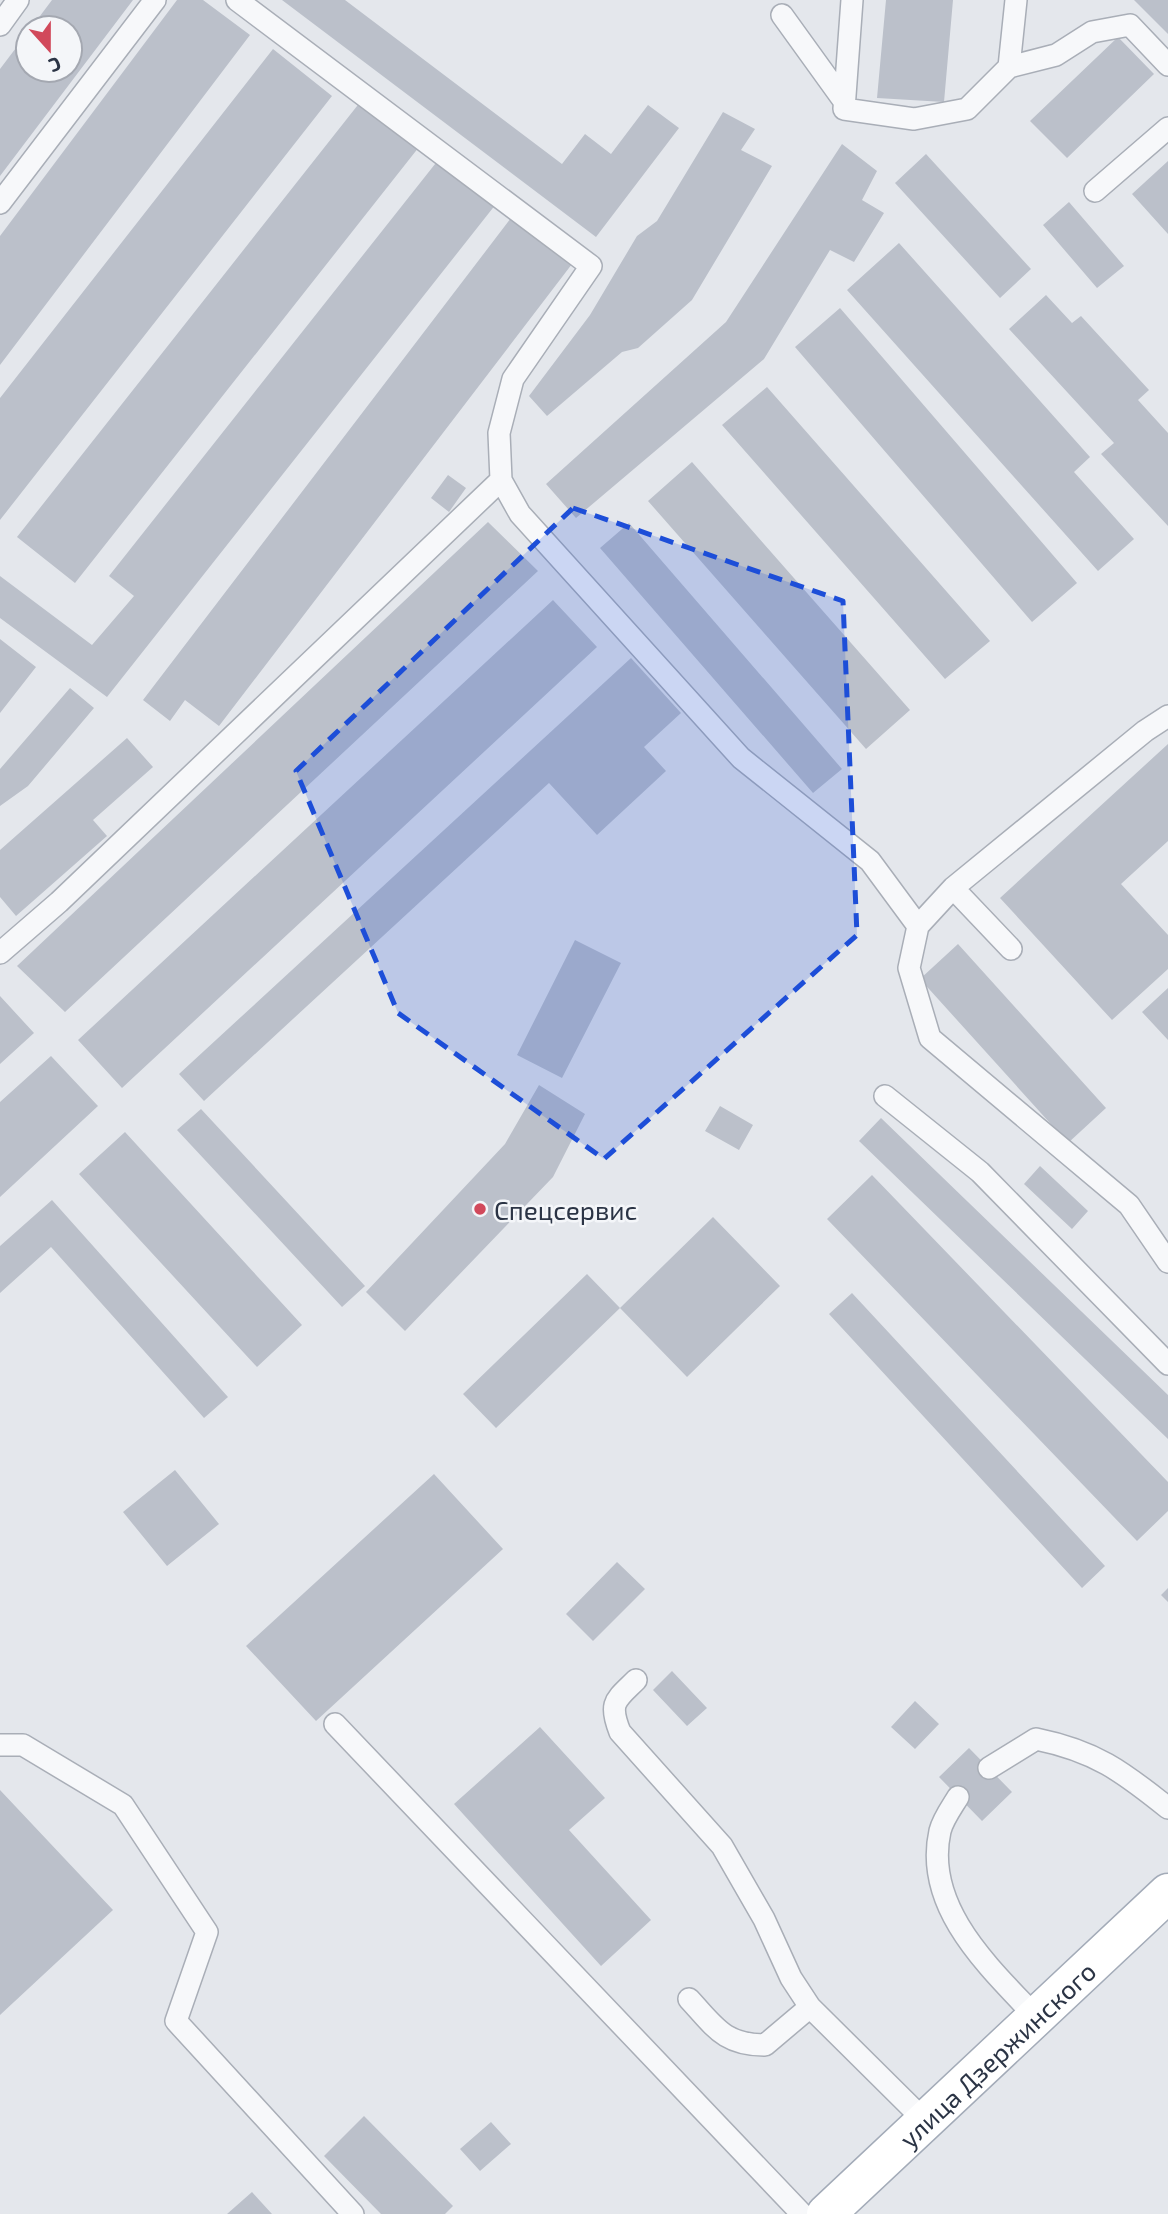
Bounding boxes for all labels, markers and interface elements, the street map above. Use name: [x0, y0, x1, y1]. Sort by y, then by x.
north arrow: [14, 14, 84, 84]
text: С: [46, 53, 65, 78]
place label: Спецсервис: [494, 1194, 637, 1225]
marker: Спецсервис: [472, 1201, 488, 1217]
street label: улица Дзержинского: [892, 1954, 1101, 2154]

